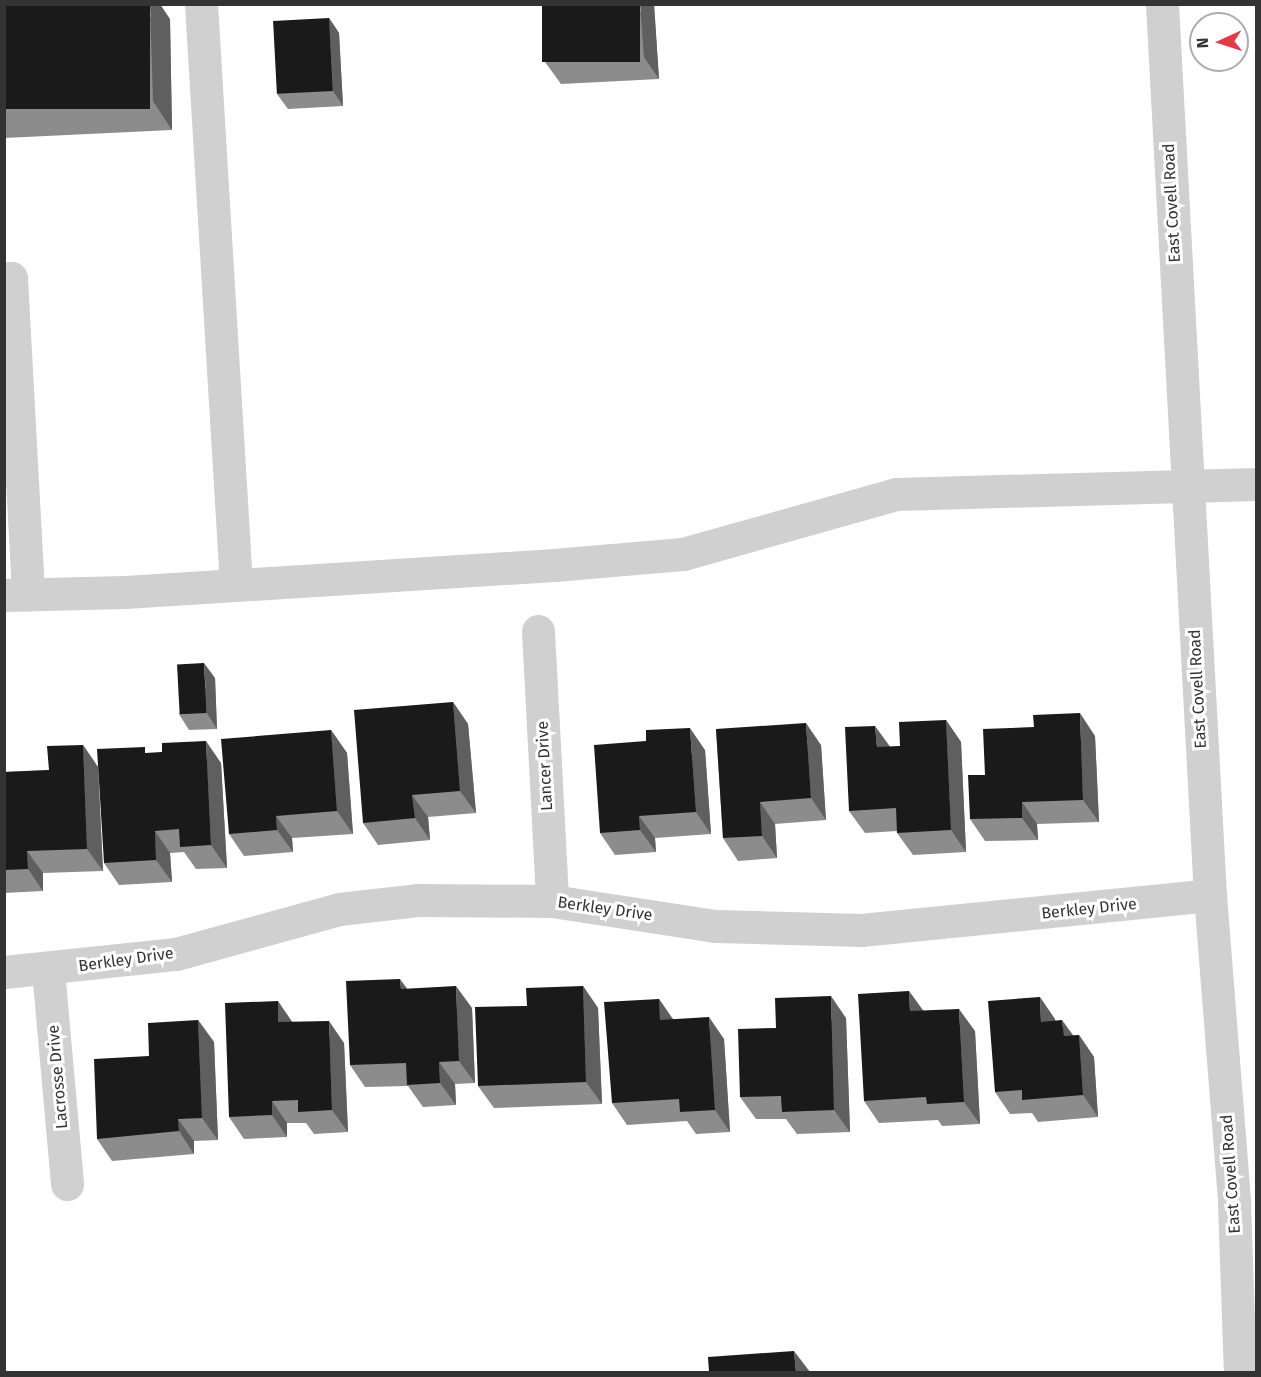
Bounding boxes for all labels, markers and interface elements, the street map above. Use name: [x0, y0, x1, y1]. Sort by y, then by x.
north arrow: [1189, 12, 1249, 72]
text: N: [1193, 37, 1212, 49]
street label: East Covell Road: [1159, 143, 1185, 263]
street label: East Covell Road: [1185, 629, 1211, 749]
street label: Lancer Drive: [533, 721, 557, 811]
street label: Berkley Drive: [556, 893, 654, 925]
street label: Berkley Drive: [1040, 894, 1138, 924]
street label: Berkley Drive: [77, 944, 175, 976]
street label: Lacrosse Drive: [44, 1024, 72, 1130]
street label: East Covell Road: [1217, 1114, 1245, 1234]

